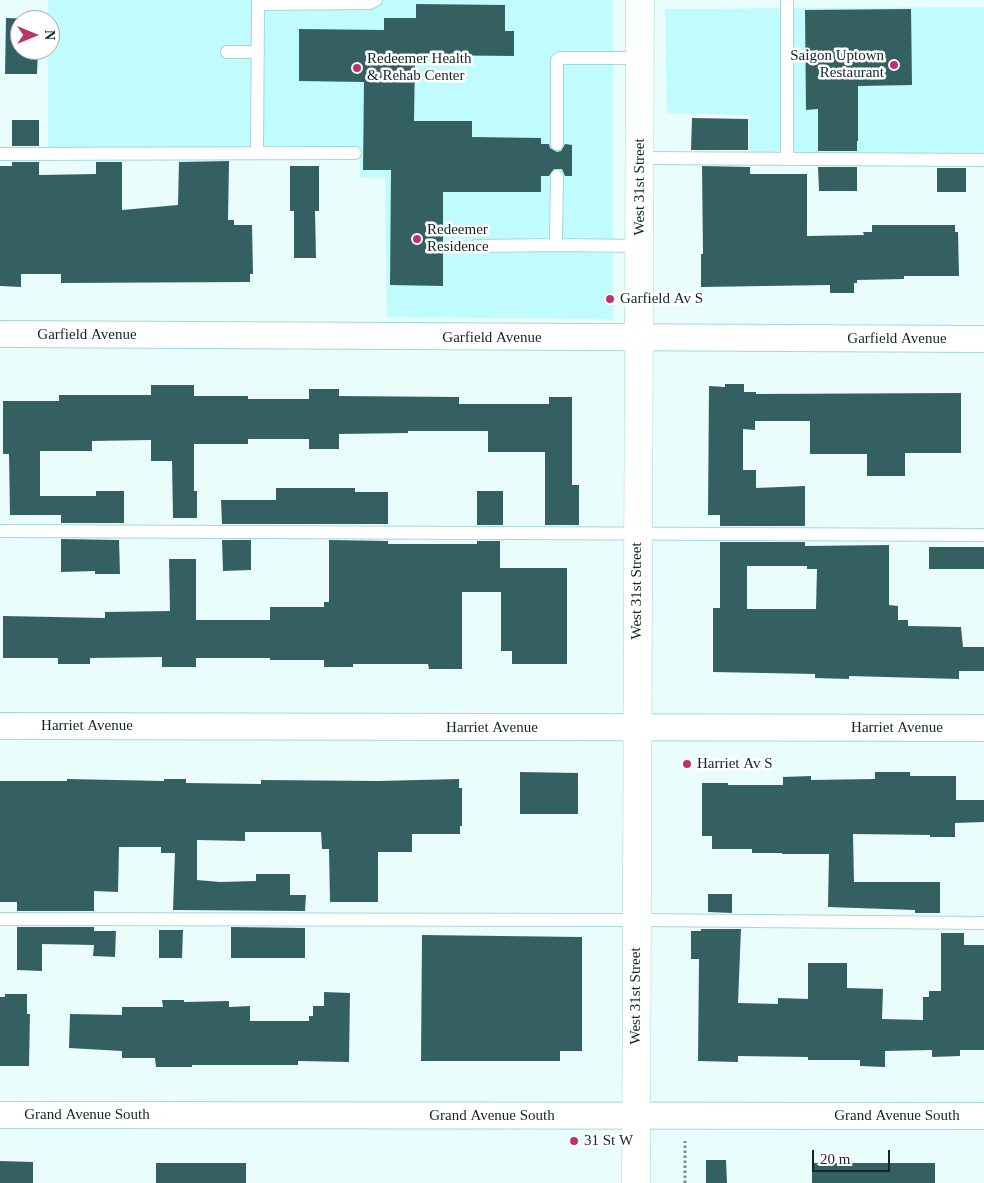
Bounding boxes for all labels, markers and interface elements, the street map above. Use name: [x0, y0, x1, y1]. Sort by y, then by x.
north arrow: [10, 10, 60, 60]
text: N: [42, 30, 57, 40]
place label: Saigon Uptown Restaurant: [790, 47, 884, 82]
place label: Redeemer Health & Rehab Center: [367, 50, 472, 85]
marker: Saigon Uptown Restaurant: [888, 59, 900, 71]
marker: Redeemer Health & Rehab Center: [351, 62, 363, 74]
street label: West 31st Street: [631, 138, 649, 236]
place label: Redeemer Residence: [427, 221, 489, 256]
marker: Redeemer Residence: [411, 233, 423, 245]
place label: Garfield Av S: [620, 290, 703, 308]
marker: Garfield Av S: [604, 293, 616, 305]
street label: Garfield Avenue: [37, 326, 137, 344]
street label: Garfield Avenue: [442, 329, 542, 347]
street label: Garfield Avenue: [847, 330, 947, 348]
street label: West 31st Street: [628, 542, 646, 640]
street label: Harriet Avenue: [41, 717, 133, 735]
street label: Harriet Avenue: [446, 719, 538, 737]
street label: Harriet Avenue: [851, 719, 943, 737]
place label: Harriet Av S: [697, 755, 773, 773]
marker: Harriet Av S: [681, 758, 693, 770]
street label: West 31st Street: [627, 947, 645, 1045]
street label: Grand Avenue South: [24, 1106, 150, 1124]
street label: Grand Avenue South: [429, 1107, 555, 1125]
street label: Grand Avenue South: [834, 1107, 960, 1125]
place label: 31 St W: [584, 1132, 633, 1150]
marker: 31 St W: [568, 1135, 580, 1147]
scale bar: [814, 1140, 892, 1172]
text: 20 m: [820, 1151, 850, 1167]

